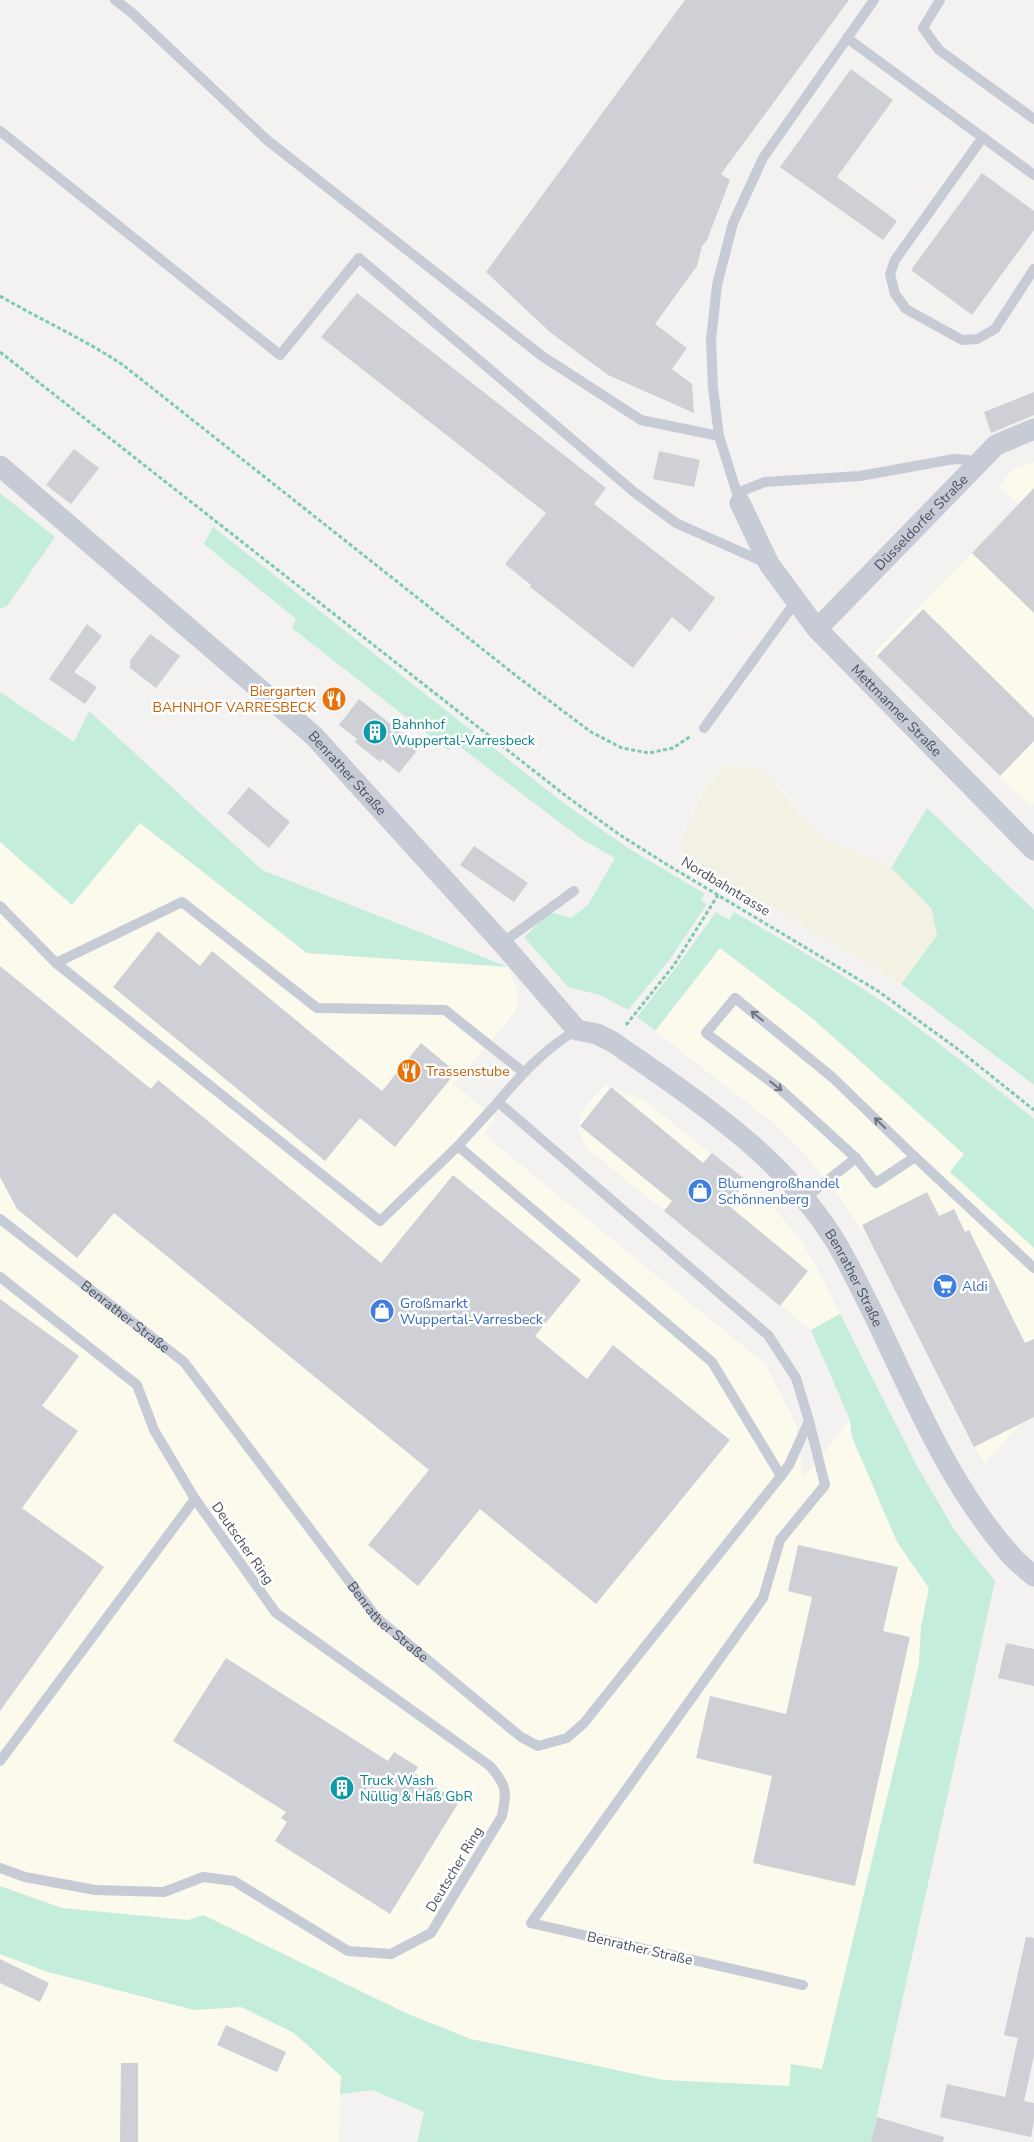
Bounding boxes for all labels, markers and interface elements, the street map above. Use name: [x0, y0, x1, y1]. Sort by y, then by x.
street label: Düsseldorfer Straße: [870, 470, 972, 575]
street label: Mettmanner Straße: [847, 660, 946, 761]
place label: Biergarten BAHNHOF VARRESBECK: [153, 682, 316, 717]
restaurant icon: Biergarten BAHNHOF VARRESBECK: [321, 686, 347, 712]
place label: Bahnhof Wuppertal-Varresbeck: [392, 715, 536, 750]
building icon: Bahnhof Wuppertal-Varresbeck: [362, 719, 388, 745]
street label: Benrather Straße: [304, 727, 391, 820]
street label: Nordbahntrasse: [678, 852, 774, 921]
one-way arrow: [751, 1011, 764, 1022]
restaurant icon: Trassenstube: [396, 1058, 422, 1084]
place label: Trassenstube: [426, 1062, 510, 1081]
one-way arrow: [769, 1080, 782, 1091]
one-way arrow: [873, 1117, 886, 1129]
place label: Blumengroßhandel Schönnenberg: [718, 1174, 840, 1209]
shop icon: Blumengroßhandel Schönnenberg: [687, 1178, 713, 1204]
street label: Benrather Straße: [820, 1225, 887, 1330]
supermarket icon: Aldi: [932, 1273, 958, 1299]
street label: Benrather Straße: [77, 1276, 174, 1358]
place label: Aldi: [962, 1277, 988, 1296]
place label: Großmarkt Wuppertal-Varresbeck: [400, 1294, 544, 1329]
shop icon: Großmarkt Wuppertal-Varresbeck: [369, 1298, 395, 1324]
street label: Deutscher Ring: [207, 1498, 278, 1588]
street label: Benrather Straße: [343, 1578, 432, 1667]
place label: Truck Wash Nüllig & Haß GbR: [360, 1771, 473, 1806]
building icon: Truck Wash Nüllig & Haß GbR: [329, 1775, 355, 1801]
street label: Deutscher Ring: [421, 1823, 487, 1916]
street label: Benrather Straße: [585, 1927, 695, 1970]

